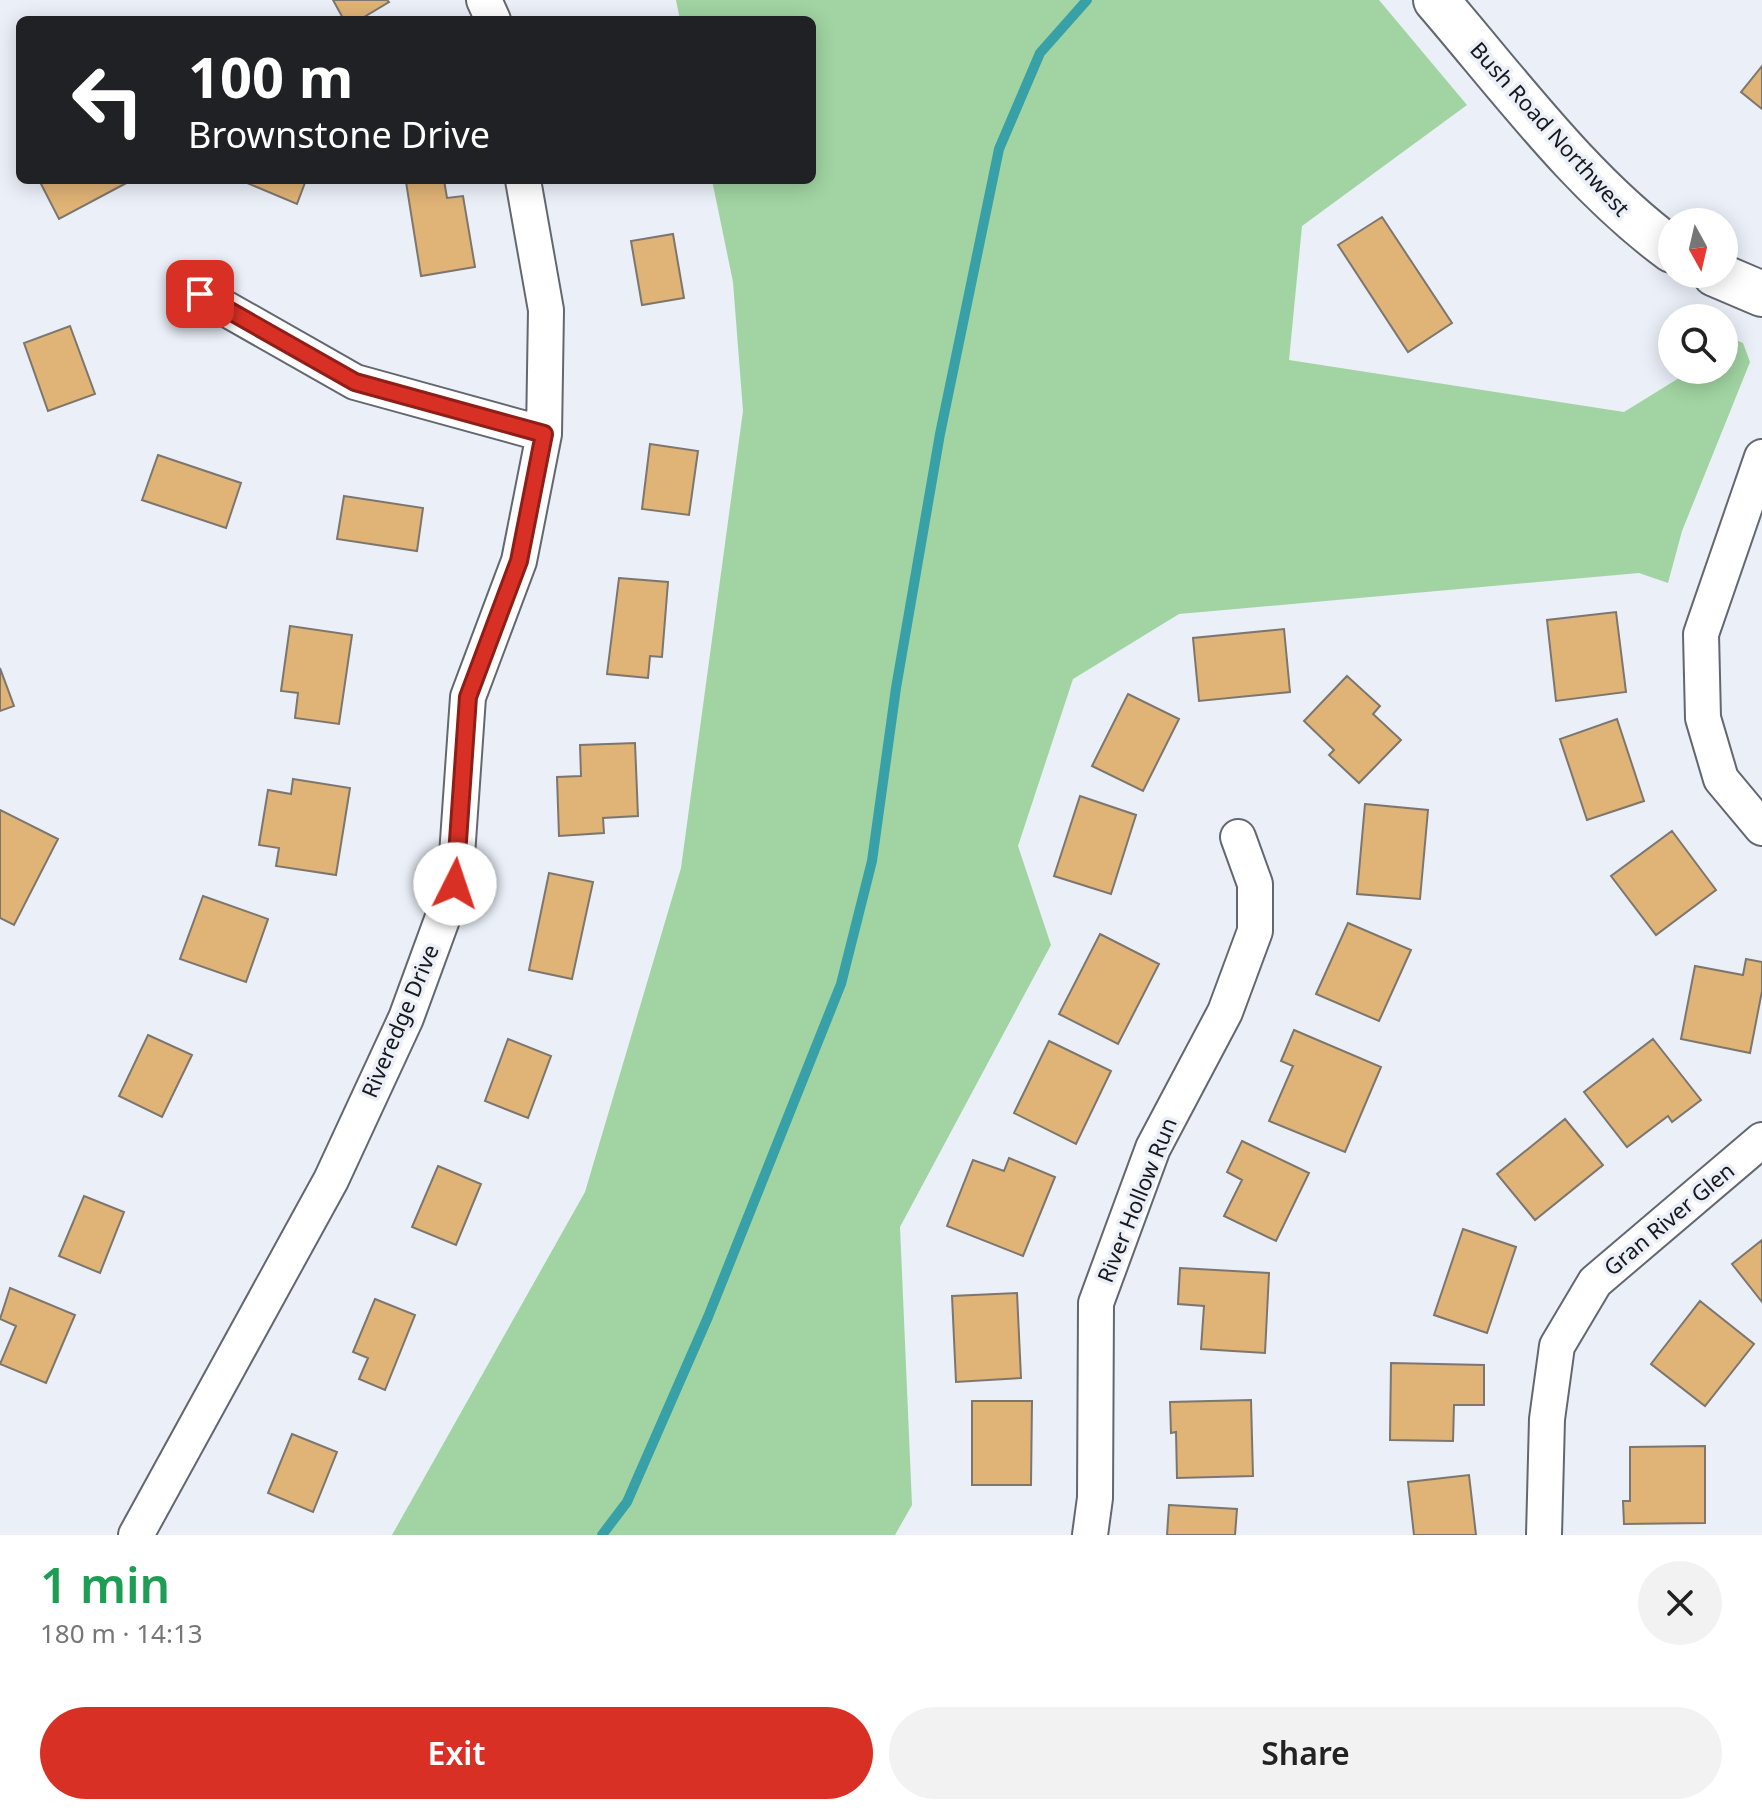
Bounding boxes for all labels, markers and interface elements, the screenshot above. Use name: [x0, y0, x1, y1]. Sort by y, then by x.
street label: Bush Road Northwest: [1464, 35, 1637, 222]
text: 100 m: [188, 38, 353, 114]
icon: left: [56, 48, 160, 152]
text: Brownstone Drive: [188, 110, 490, 159]
north arrow: [1658, 208, 1738, 288]
map controls: [1658, 208, 1738, 384]
pin: [166, 260, 234, 328]
icon: arrive: [178, 272, 222, 316]
button: search: [1658, 304, 1738, 384]
position arrow: [413, 842, 497, 926]
street label: Riveredge Drive: [353, 939, 445, 1102]
street label: River Hollow Run: [1089, 1113, 1183, 1287]
street label: Gran River Glen: [1597, 1155, 1740, 1282]
text: 1 min: [40, 1552, 170, 1617]
button: close: [1638, 1561, 1722, 1645]
text: 180 m · 14:13: [40, 1615, 203, 1651]
button: Exit: [40, 1707, 873, 1799]
button: Share: [889, 1707, 1722, 1799]

